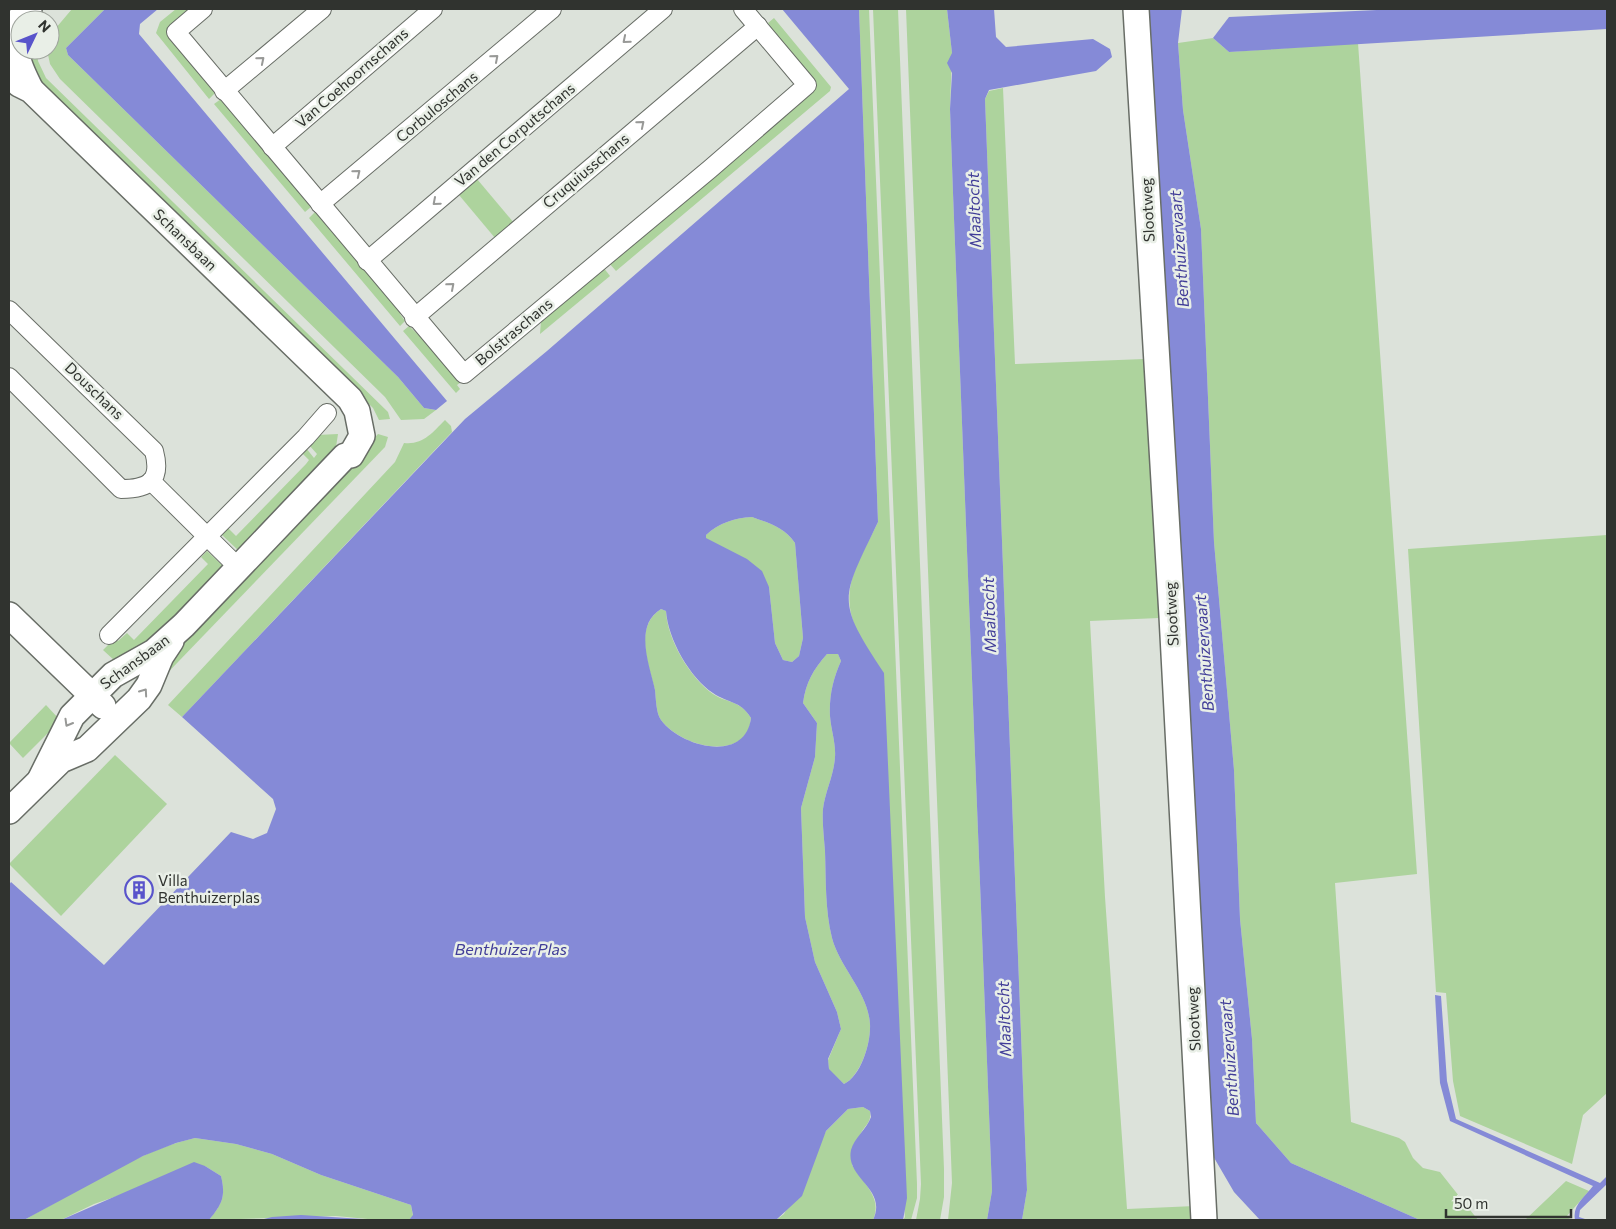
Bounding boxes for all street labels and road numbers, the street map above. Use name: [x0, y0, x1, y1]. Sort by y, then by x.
street label: Van Coehoornschans: [291, 23, 411, 131]
street label: Corbuloschans: [392, 67, 481, 146]
street label: Van den Corputschans: [451, 79, 578, 190]
street label: Cruquiusschans: [539, 129, 632, 211]
street label: Slootweg: [1136, 177, 1158, 243]
street label: Schansbaan: [150, 205, 221, 274]
street label: Bolstraschans: [471, 294, 556, 369]
street label: Douschans: [62, 358, 128, 423]
street label: Slootweg: [1160, 581, 1182, 647]
street label: Schansbaan: [96, 630, 173, 692]
street label: Slootweg: [1182, 986, 1204, 1052]

